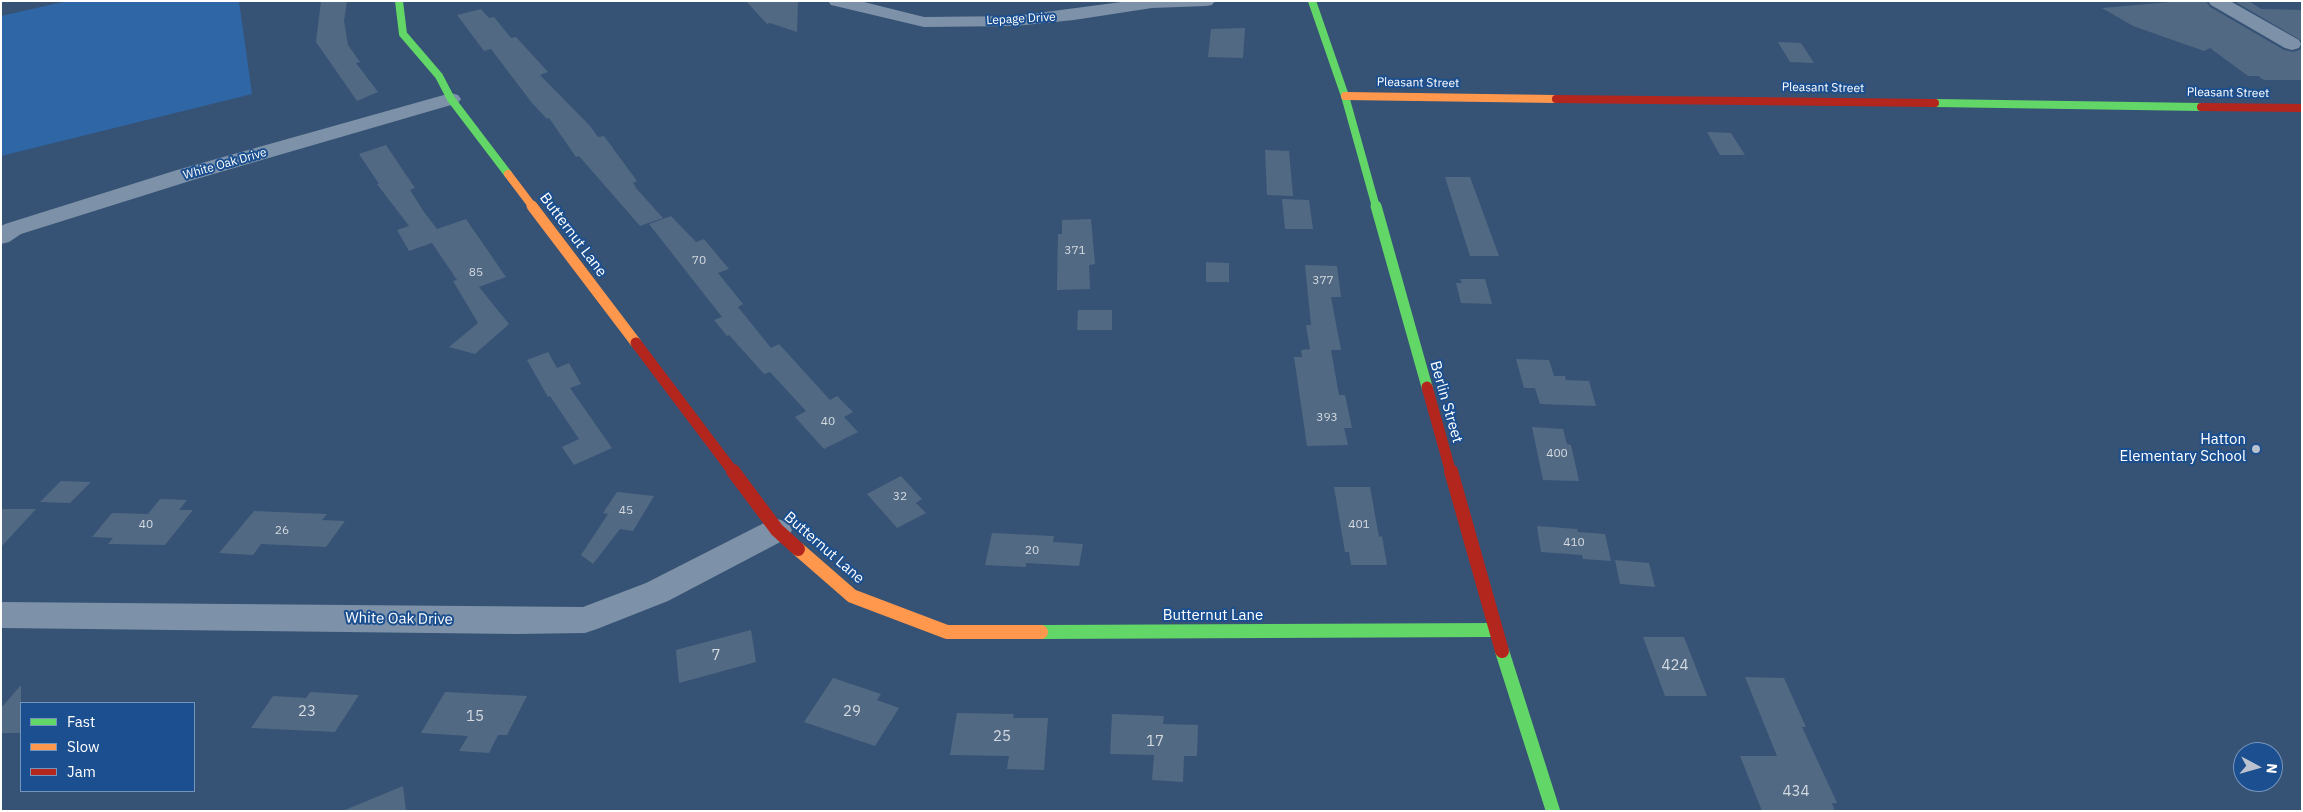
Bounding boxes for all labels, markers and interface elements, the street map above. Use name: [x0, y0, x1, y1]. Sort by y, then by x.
street label: Lepage Drive: [986, 10, 1056, 28]
street label: Pleasant Street: [1377, 75, 1459, 91]
street label: Pleasant Street: [1782, 80, 1864, 96]
street label: Pleasant Street: [2187, 85, 2269, 101]
street label: White Oak Drive: [182, 145, 268, 183]
street label: Butternut Lane: [536, 189, 610, 281]
house number: 371: [1064, 244, 1086, 258]
house number: 70: [692, 254, 706, 268]
house number: 85: [469, 266, 483, 280]
house number: 377: [1312, 274, 1334, 288]
street label: Berlin Street: [1426, 359, 1466, 445]
house number: 393: [1316, 411, 1338, 425]
house number: 40: [821, 415, 835, 429]
place label: Hatton Elementary School: [2119, 431, 2246, 466]
marker: Hatton Elementary School: [2250, 443, 2262, 455]
house number: 400: [1546, 447, 1568, 461]
house number: 32: [893, 490, 907, 504]
house number: 45: [619, 504, 633, 518]
street label: Butternut Lane: [780, 508, 868, 588]
house number: 40: [139, 518, 153, 532]
house number: 401: [1348, 518, 1370, 532]
house number: 26: [275, 524, 289, 538]
house number: 410: [1563, 536, 1585, 550]
house number: 20: [1025, 544, 1039, 558]
street label: Butternut Lane: [1163, 607, 1263, 625]
street label: White Oak Drive: [345, 609, 453, 629]
house number: 7: [712, 647, 720, 665]
house number: 424: [1662, 657, 1688, 675]
legend: [20, 702, 195, 792]
house number: 23: [298, 703, 316, 721]
house number: 29: [843, 703, 861, 721]
house number: 15: [466, 708, 484, 726]
text: Fast: [67, 712, 95, 731]
house number: 25: [993, 728, 1011, 746]
house number: 17: [1146, 733, 1164, 751]
text: Slow: [67, 737, 100, 756]
north arrow: [2233, 742, 2283, 792]
text: Jam: [67, 762, 96, 781]
text: N: [2262, 762, 2281, 774]
house number: 434: [1783, 783, 1809, 801]

